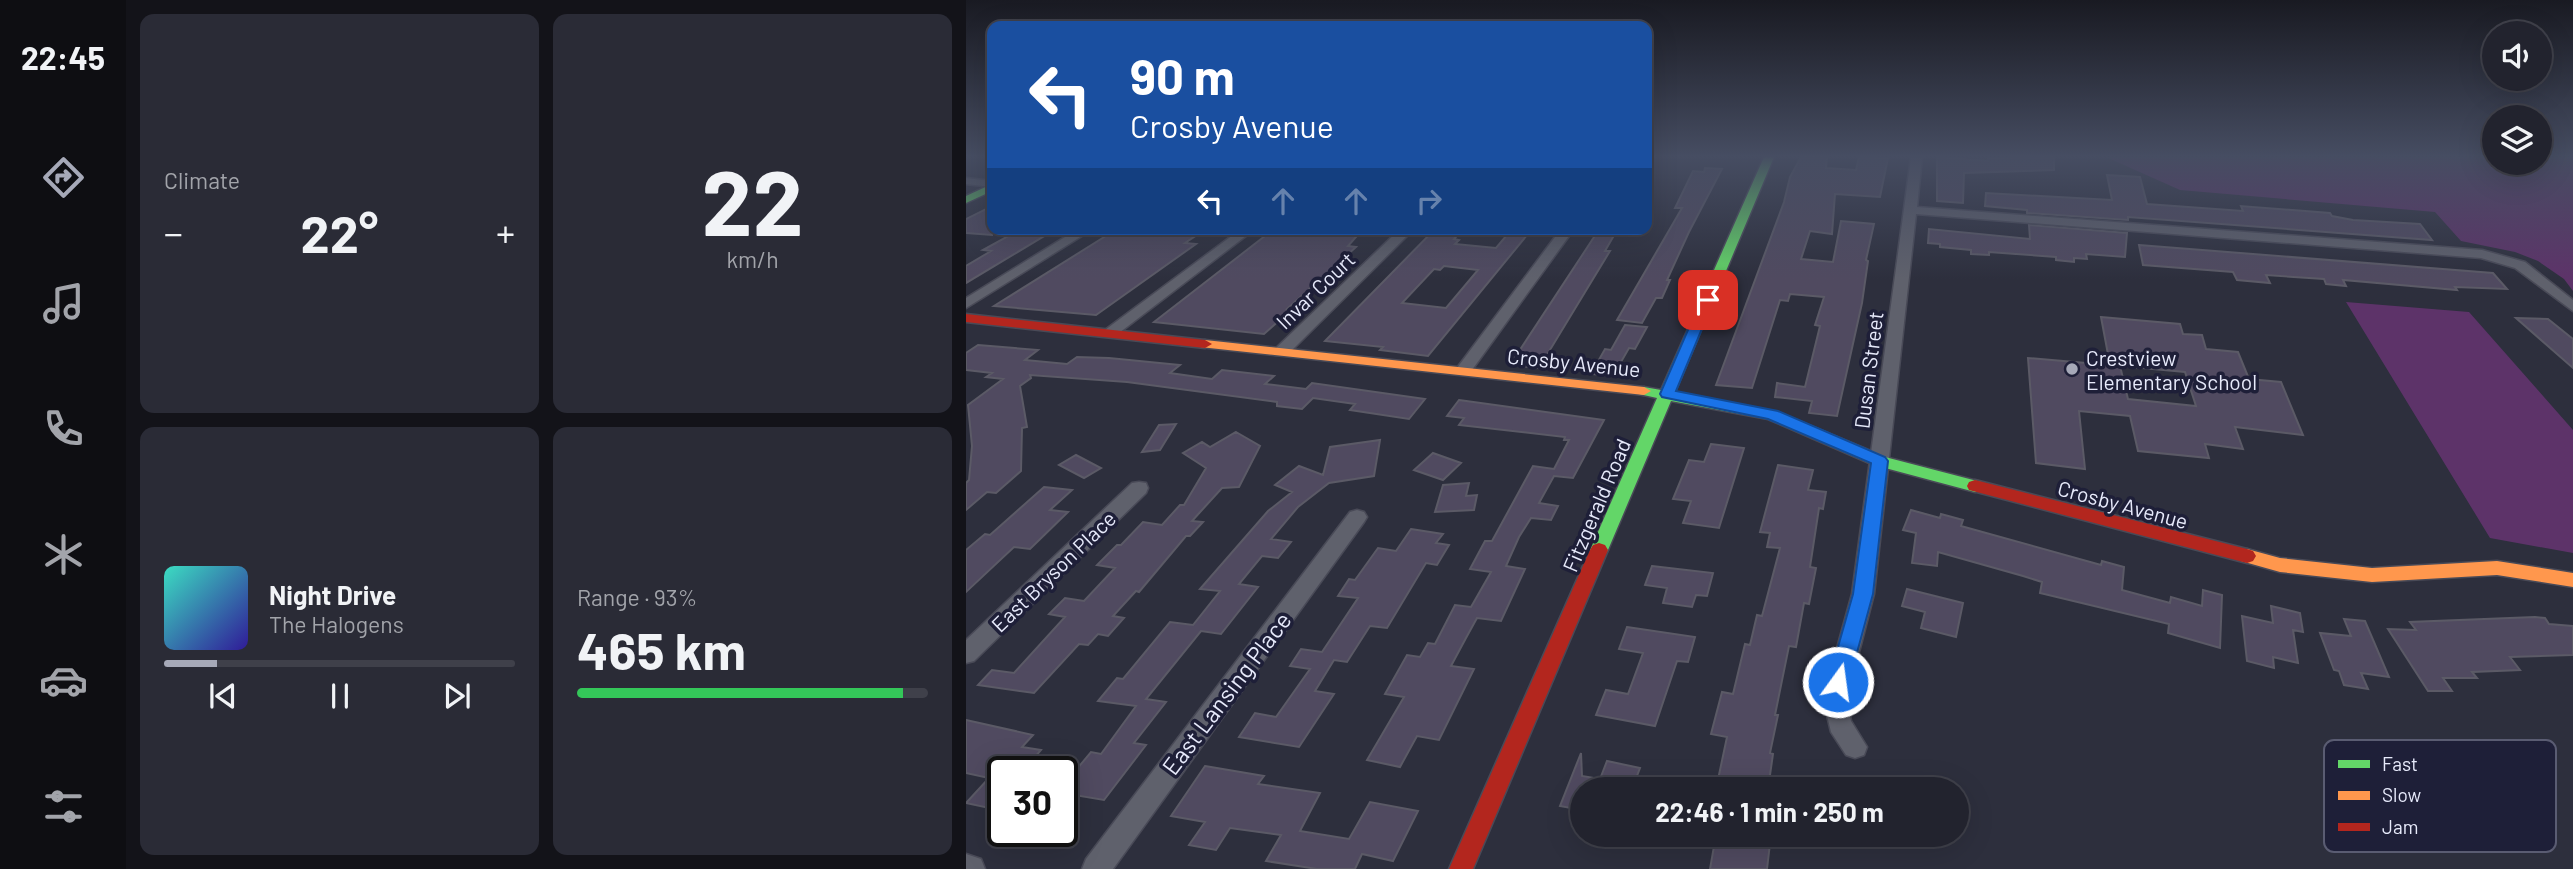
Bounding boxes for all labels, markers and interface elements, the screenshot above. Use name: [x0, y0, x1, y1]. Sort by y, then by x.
map controls: [2482, 21, 2552, 175]
button: sound: [2482, 21, 2552, 91]
text: 22:45: [21, 38, 105, 76]
text: 90 m: [1130, 46, 1235, 105]
icon: left: [1015, 49, 1106, 140]
button: layers: [2482, 105, 2552, 175]
text: Crosby Avenue: [1130, 106, 1334, 144]
text: 22: [702, 145, 803, 254]
icon: directions: [39, 153, 88, 202]
text: Climate: [164, 166, 240, 194]
icon: left: [1191, 182, 1229, 220]
icon: ahead: [1264, 182, 1302, 220]
icon: ahead: [1337, 182, 1375, 220]
icon: right: [1410, 182, 1448, 220]
text: 22°: [301, 201, 378, 263]
text: −: [164, 209, 183, 255]
text: +: [496, 209, 515, 255]
text: km/h: [726, 245, 779, 273]
street label: Invar Court: [1270, 246, 1360, 334]
pin: [1678, 270, 1738, 330]
icon: music: [39, 279, 88, 328]
icon: arrive: [1689, 281, 1727, 319]
street label: Dusan Street: [1848, 310, 1888, 430]
street label: Crosby Avenue: [1506, 343, 1642, 381]
place label: Crestview Elementary School: [2086, 345, 2257, 394]
marker: Crestview Elementary School: [2064, 361, 2080, 377]
icon: phone: [39, 404, 88, 453]
street label: Fitzgerald Road: [1557, 435, 1635, 575]
street label: Crosby Avenue: [2055, 475, 2191, 533]
street label: East Bryson Place: [986, 505, 1120, 637]
icon: climate: [39, 530, 88, 579]
text: Night Drive: [269, 579, 396, 610]
text: Range · 93%: [577, 583, 697, 611]
street label: East Lansing Place: [1155, 606, 1297, 780]
text: The Halogens: [269, 610, 404, 638]
text: 465 km: [577, 618, 746, 680]
position arrow: [1801, 645, 1875, 719]
icon: car: [39, 656, 88, 705]
icon: previous: [204, 677, 242, 715]
icon: pause: [321, 677, 359, 715]
icon: next: [438, 677, 476, 715]
legend: [2324, 740, 2556, 852]
text: Fast: [2382, 752, 2418, 775]
speed limit sign: 30: [987, 756, 1078, 847]
icon: filters: [39, 782, 88, 831]
text: Slow: [2382, 783, 2421, 806]
text: 22:46 · 1 min · 250 m: [1655, 796, 1884, 827]
text: Jam: [2382, 815, 2418, 838]

